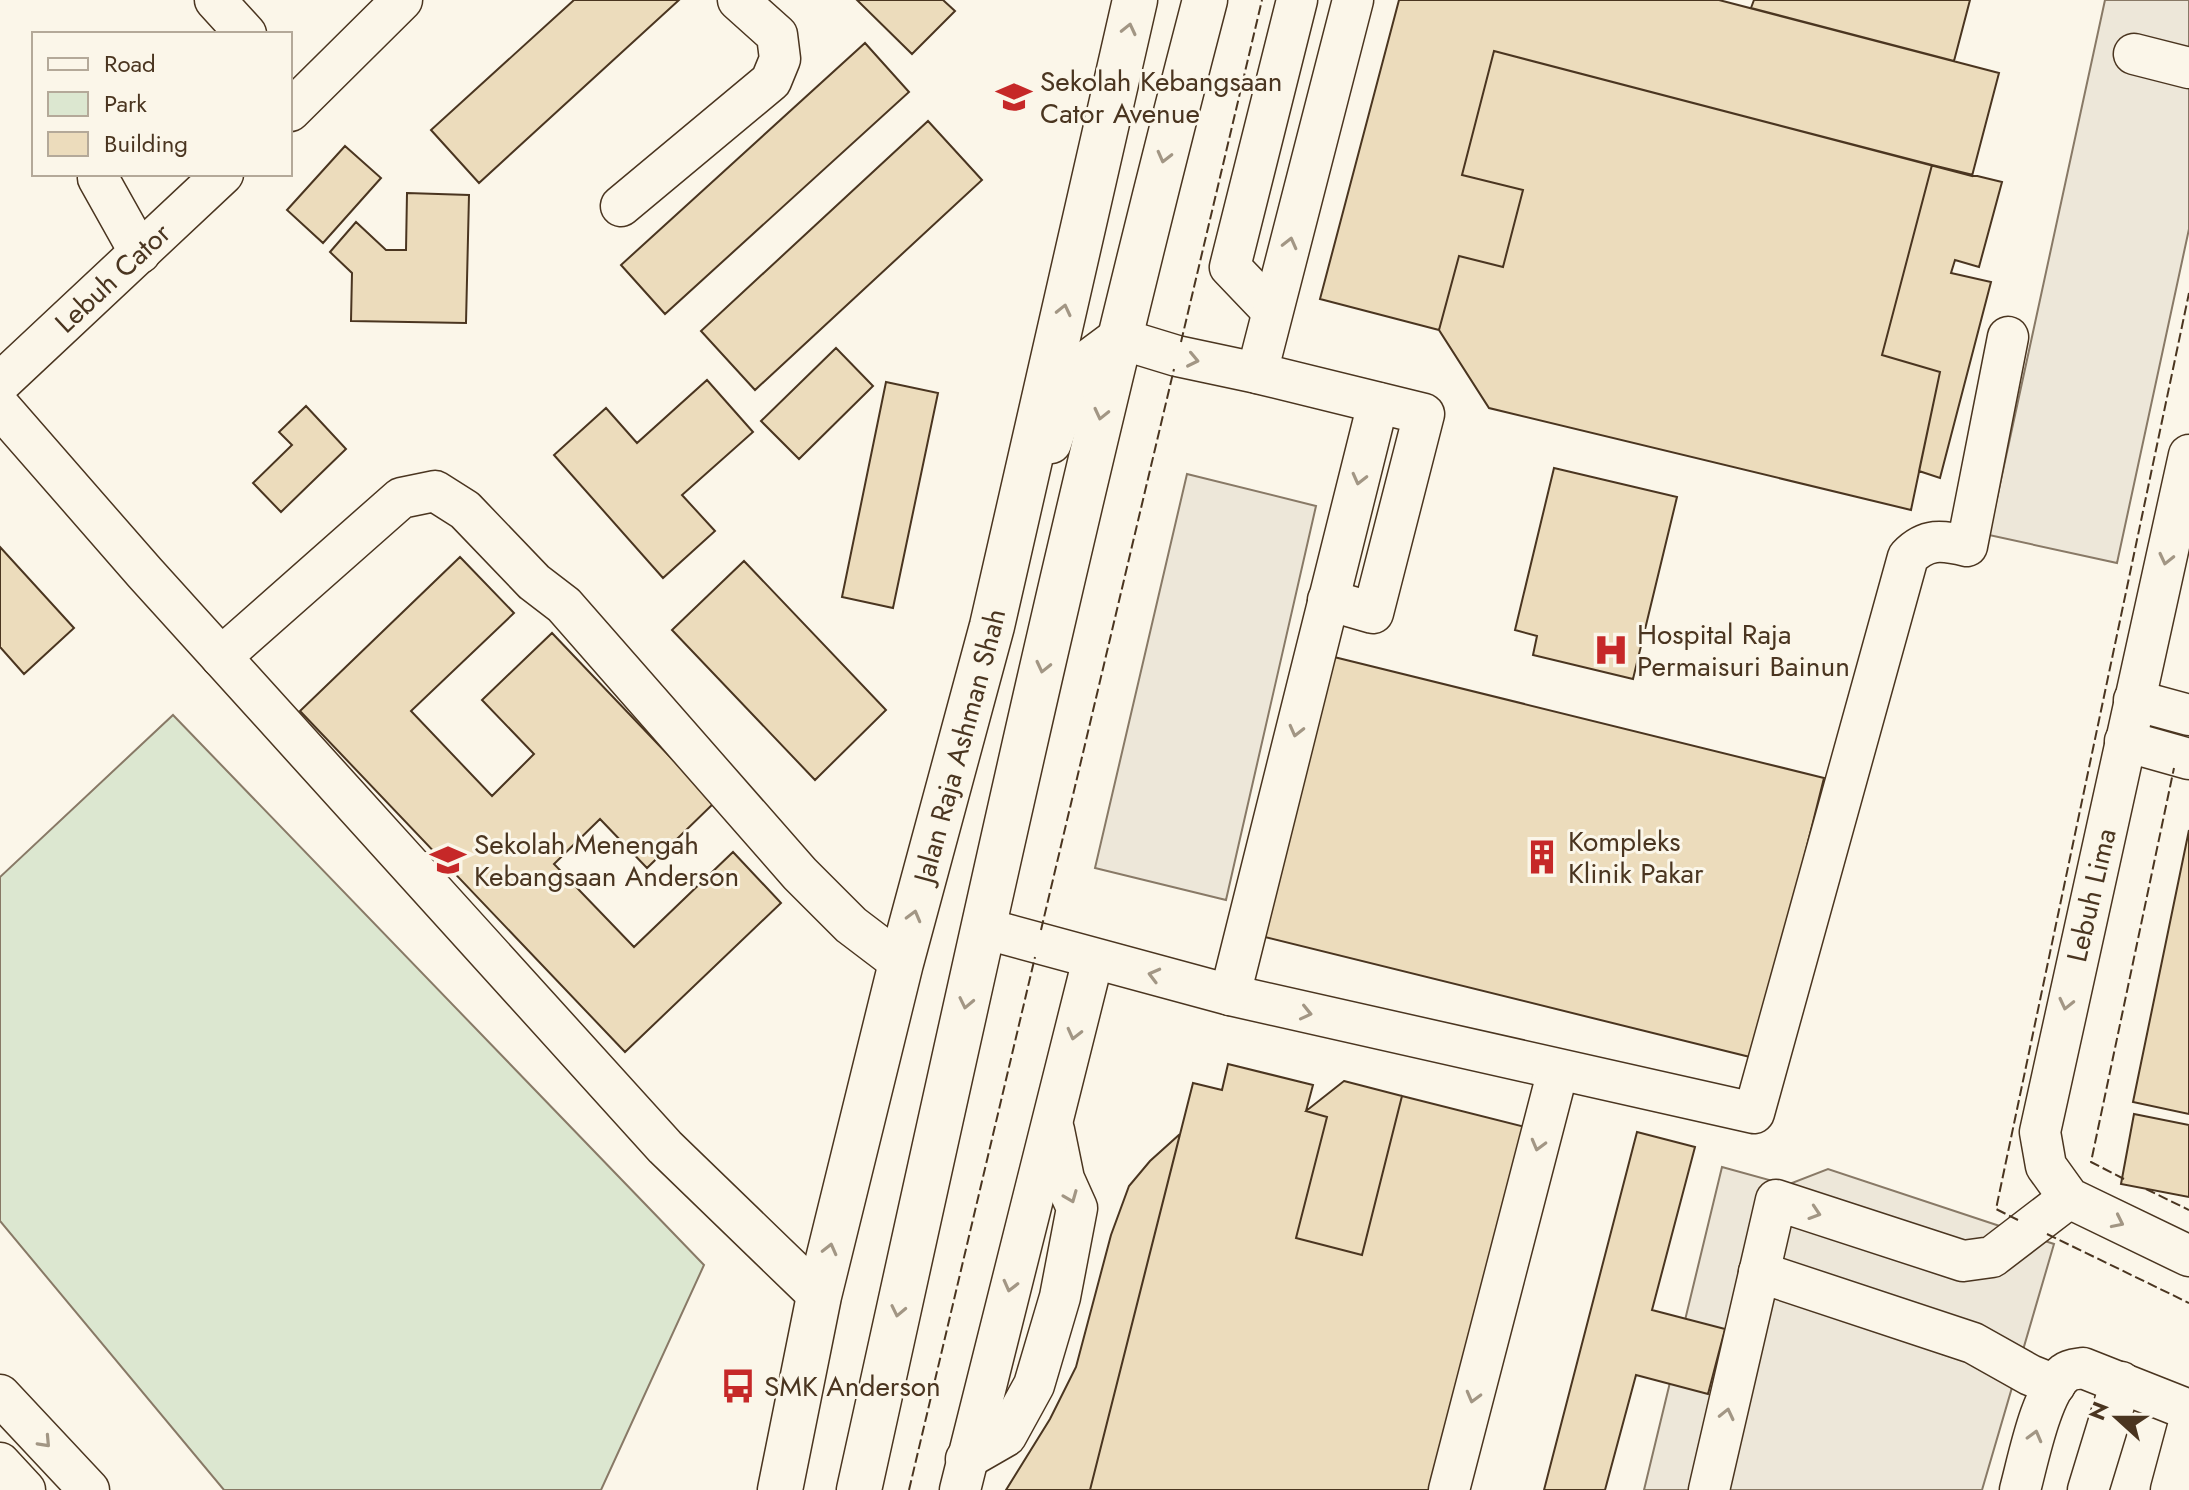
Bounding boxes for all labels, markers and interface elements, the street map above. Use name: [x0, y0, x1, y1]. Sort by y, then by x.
one-way arrow: [1120, 23, 1137, 37]
legend: [32, 32, 292, 176]
text: Road: [104, 46, 156, 81]
place label: Sekolah Kebangsaan Cator Avenue: [1040, 61, 1282, 134]
school or university icon: Sekolah Kebangsaan Cator Avenue: [995, 78, 1033, 116]
text: Park: [104, 86, 147, 121]
text: Building: [104, 126, 188, 161]
one-way arrow: [1157, 149, 1174, 163]
street label: Lebuh Cator: [46, 213, 180, 343]
one-way arrow: [1280, 236, 1297, 250]
one-way arrow: [1055, 304, 1072, 317]
one-way arrow: [1187, 350, 1200, 367]
one-way arrow: [1093, 406, 1110, 420]
one-way arrow: [1351, 471, 1368, 485]
one-way arrow: [2158, 551, 2175, 565]
street label: Jalan Raja Ashman Shah: [903, 605, 1016, 891]
place label: Hospital Raja Permaisuri Bainun: [1637, 614, 1850, 687]
hospital icon: Hospital Raja Permaisuri Bainun: [1592, 631, 1630, 669]
one-way arrow: [1035, 660, 1052, 674]
one-way arrow: [1288, 724, 1305, 737]
place label: Kompleks Klinik Pakar: [1568, 821, 1704, 894]
place label: Sekolah Menengah Kebangsaan Anderson: [474, 824, 739, 897]
street label: Lebuh Lima: [2056, 824, 2127, 966]
building icon: Kompleks Klinik Pakar: [1523, 838, 1561, 876]
school or university icon: Sekolah Menengah Kebangsaan Anderson: [429, 841, 467, 879]
one-way arrow: [905, 909, 921, 923]
one-way arrow: [1148, 968, 1162, 984]
one-way arrow: [958, 995, 975, 1009]
one-way arrow: [2058, 996, 2075, 1010]
one-way arrow: [1298, 1004, 1312, 1021]
one-way arrow: [1067, 1027, 1084, 1041]
one-way arrow: [1531, 1138, 1548, 1152]
one-way arrow: [1062, 1189, 1078, 1203]
one-way arrow: [1807, 1203, 1821, 1219]
one-way arrow: [2110, 1212, 2125, 1228]
one-way arrow: [821, 1243, 838, 1257]
one-way arrow: [1003, 1279, 1020, 1293]
one-way arrow: [890, 1304, 907, 1317]
place label: SMK Anderson: [764, 1366, 941, 1407]
bus stop icon: SMK Anderson: [719, 1367, 757, 1405]
north arrow: [2077, 1378, 2157, 1458]
one-way arrow: [1466, 1389, 1483, 1403]
text: N: [2080, 1397, 2116, 1425]
one-way arrow: [1718, 1408, 1735, 1421]
one-way arrow: [2026, 1430, 2042, 1444]
one-way arrow: [35, 1433, 49, 1448]

